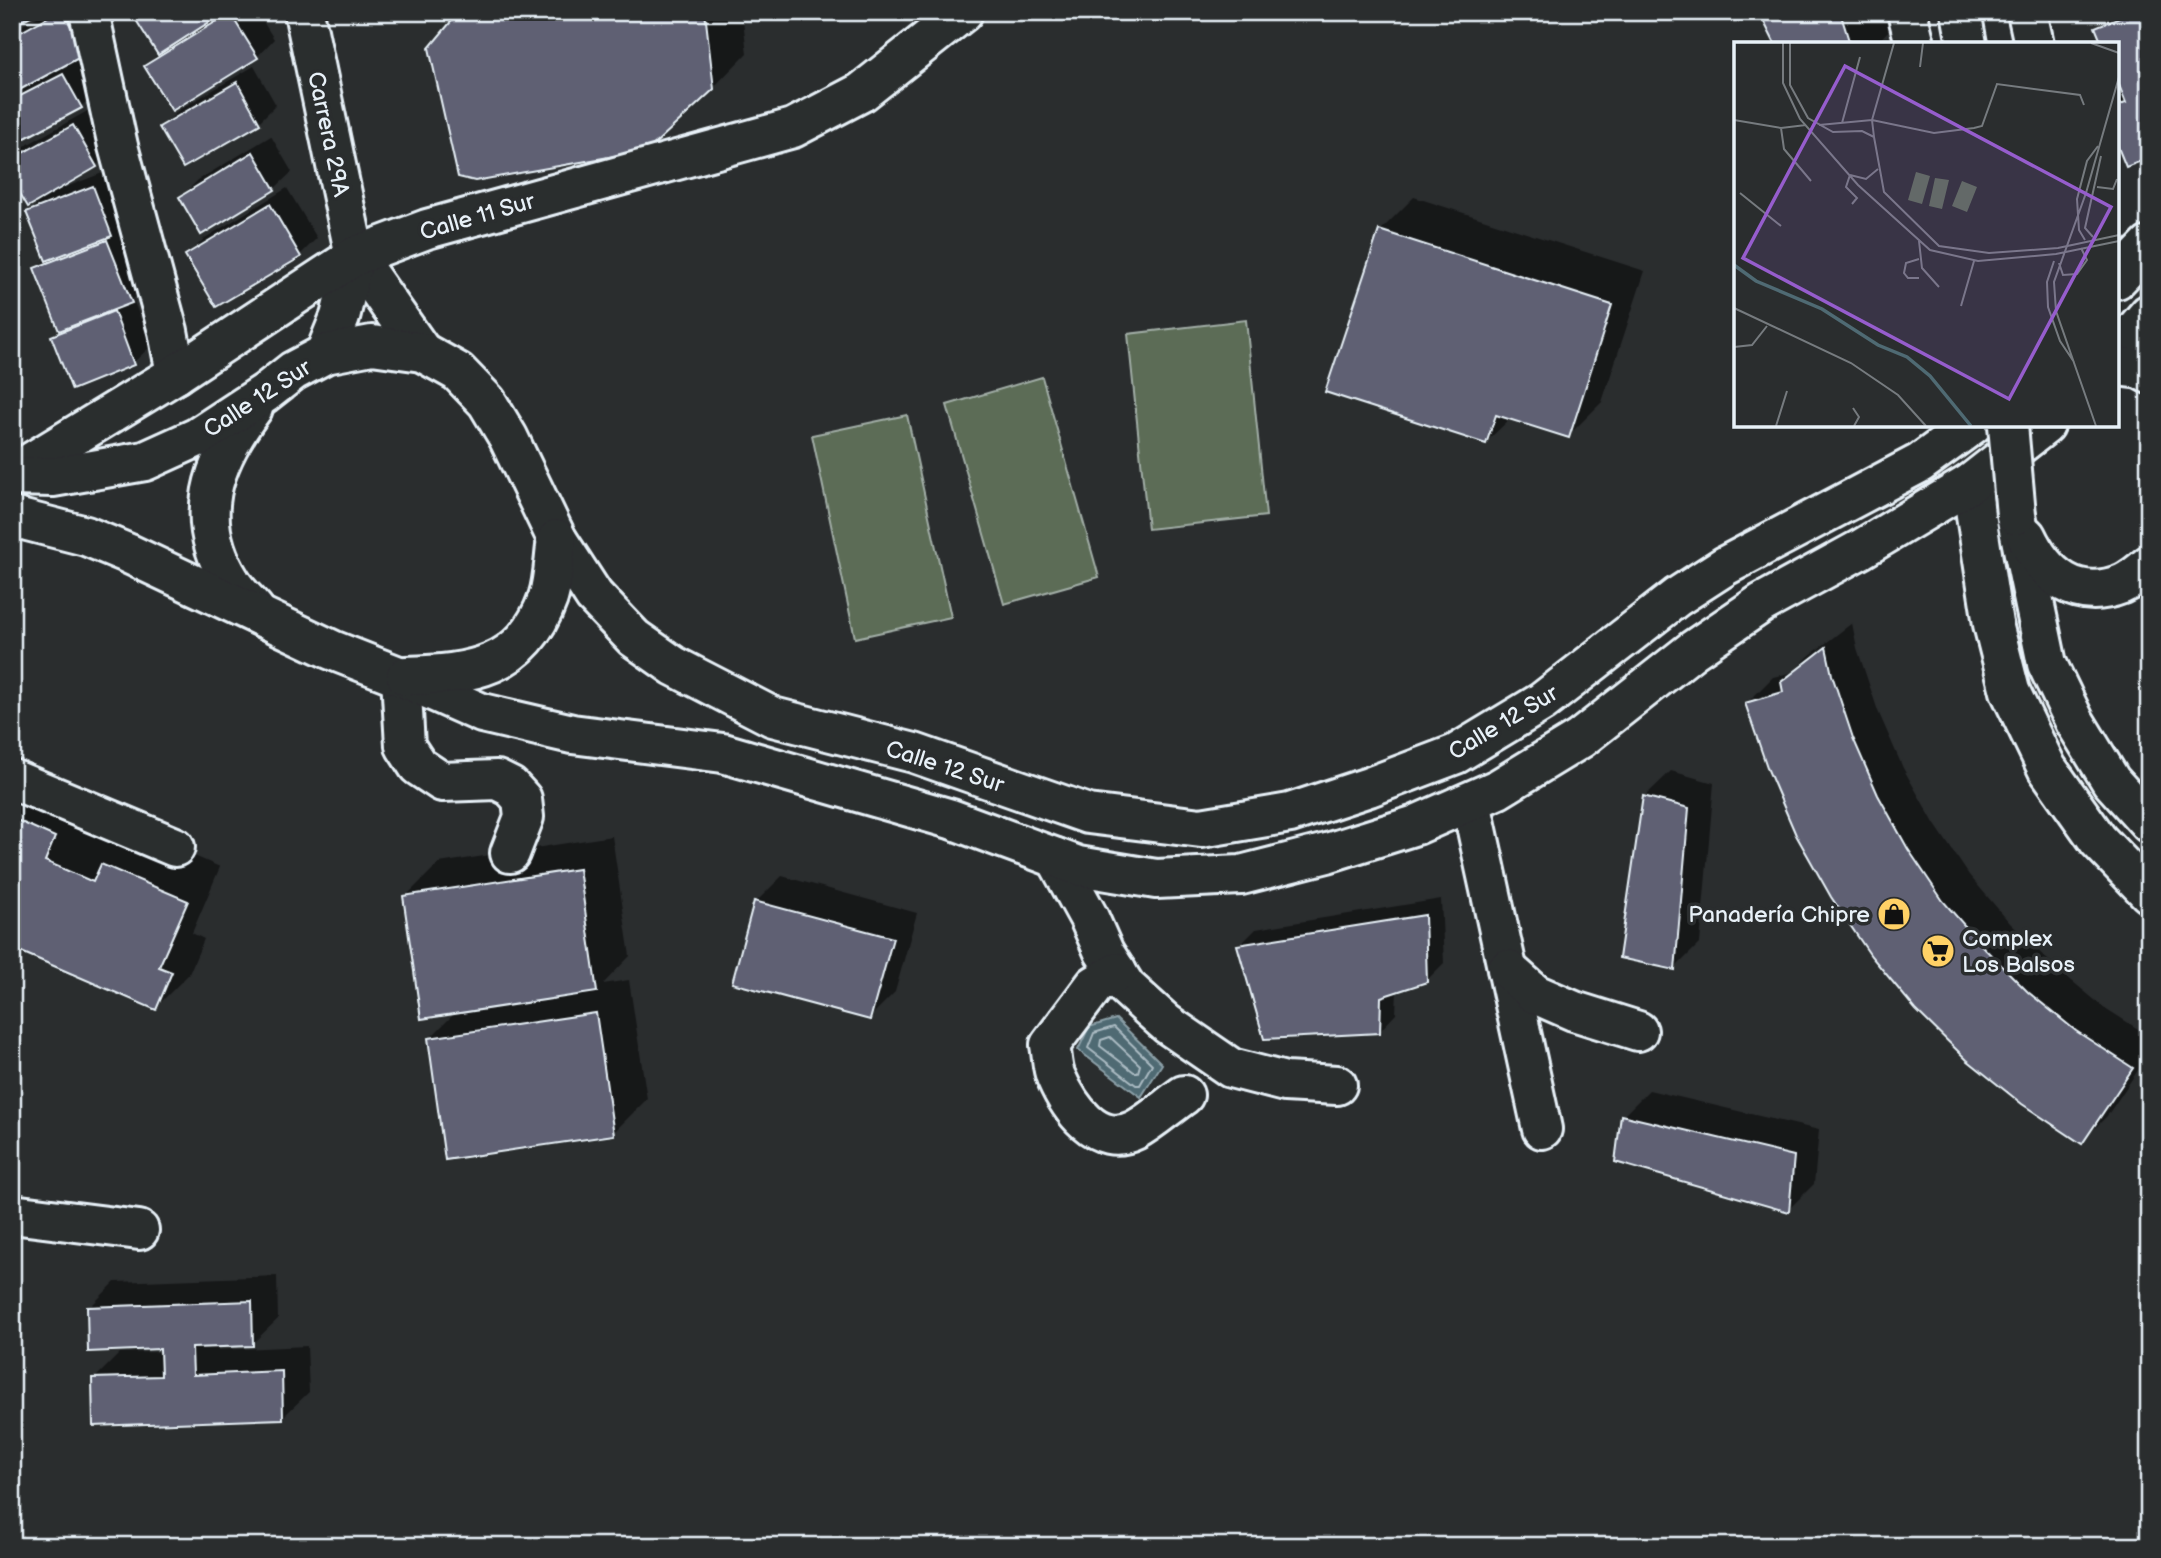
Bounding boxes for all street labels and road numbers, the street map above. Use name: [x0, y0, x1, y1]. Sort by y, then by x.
street label: Carrera 29A: [301, 69, 355, 200]
street label: Calle 11 Sur: [417, 187, 538, 247]
street label: Calle 12 Sur: [199, 353, 317, 444]
street label: Calle 12 Sur: [1444, 679, 1564, 766]
street label: Calle 12 Sur: [882, 735, 1008, 799]

